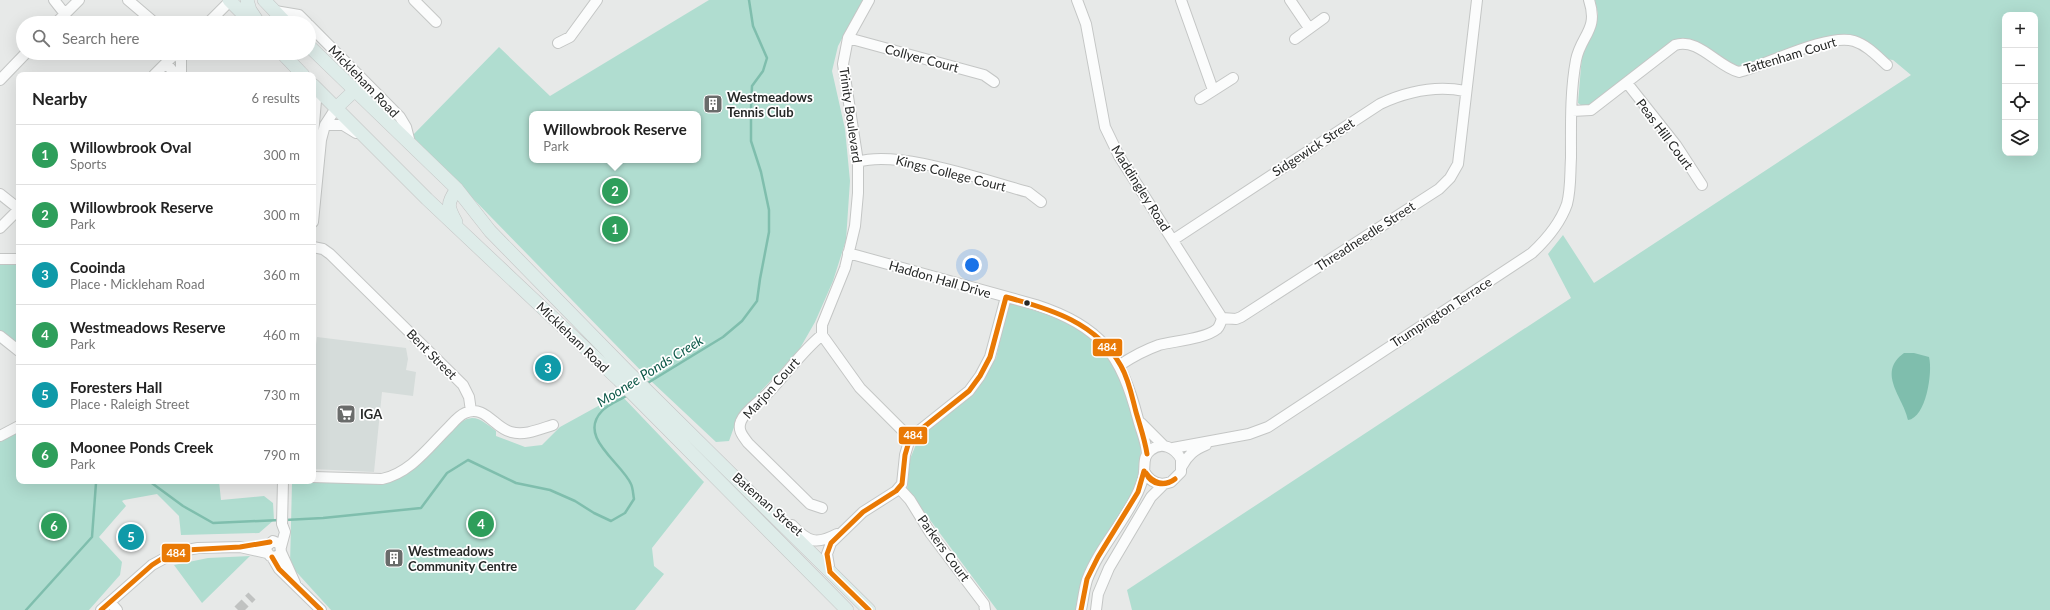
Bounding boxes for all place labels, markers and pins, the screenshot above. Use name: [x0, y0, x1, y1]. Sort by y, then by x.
place label: Westmeadows Tennis Club: [727, 89, 813, 120]
building icon: Westmeadows Tennis Club: [702, 93, 724, 115]
pin: 2: [602, 176, 628, 206]
pin: 1: [602, 214, 628, 244]
unlabelled marker: [1022, 298, 1032, 308]
pin: 3: [535, 353, 561, 383]
supermarket icon: IGA: [335, 403, 357, 425]
place label: IGA: [360, 406, 383, 422]
pin: 4: [468, 509, 494, 539]
pin: 6: [41, 511, 67, 541]
pin: 5: [118, 522, 144, 552]
place label: Westmeadows Community Centre: [408, 543, 517, 574]
building icon: Westmeadows Community Centre: [383, 547, 405, 569]

